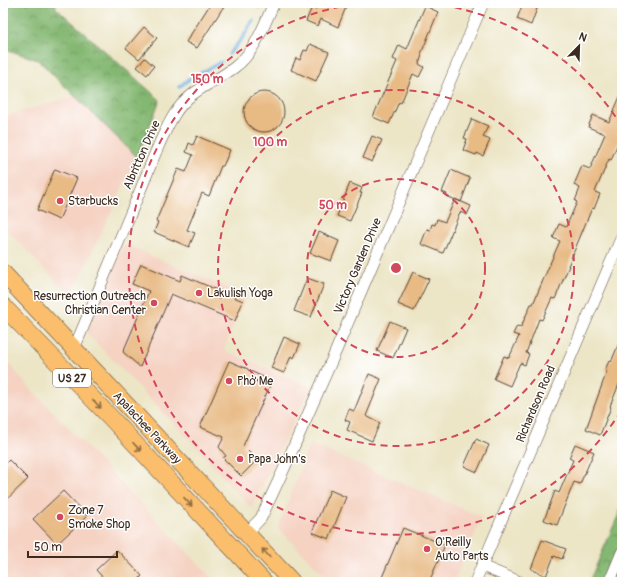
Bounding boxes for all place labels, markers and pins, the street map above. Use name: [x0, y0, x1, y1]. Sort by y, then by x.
place label: Starbucks: [68, 194, 119, 209]
marker: Starbucks: [55, 196, 65, 206]
centre of rings: [389, 261, 403, 275]
place label: Lakulish Yoga: [207, 286, 273, 301]
marker: Lakulish Yoga: [194, 288, 204, 298]
place label: Resurrection Outreach Christian Center: [33, 289, 147, 318]
marker: Resurrection Outreach Christian Center: [149, 298, 159, 308]
place label: Phở Me: [237, 374, 273, 389]
marker: Phở Me: [224, 376, 234, 386]
place label: Papa John's: [248, 452, 307, 467]
marker: Papa John's: [235, 454, 245, 464]
place label: Zone 7 Smoke Shop: [68, 503, 131, 532]
marker: Zone 7 Smoke Shop: [55, 512, 65, 522]
place label: O'Reilly Auto Parts: [435, 535, 489, 564]
marker: O'Reilly Auto Parts: [422, 544, 432, 554]

